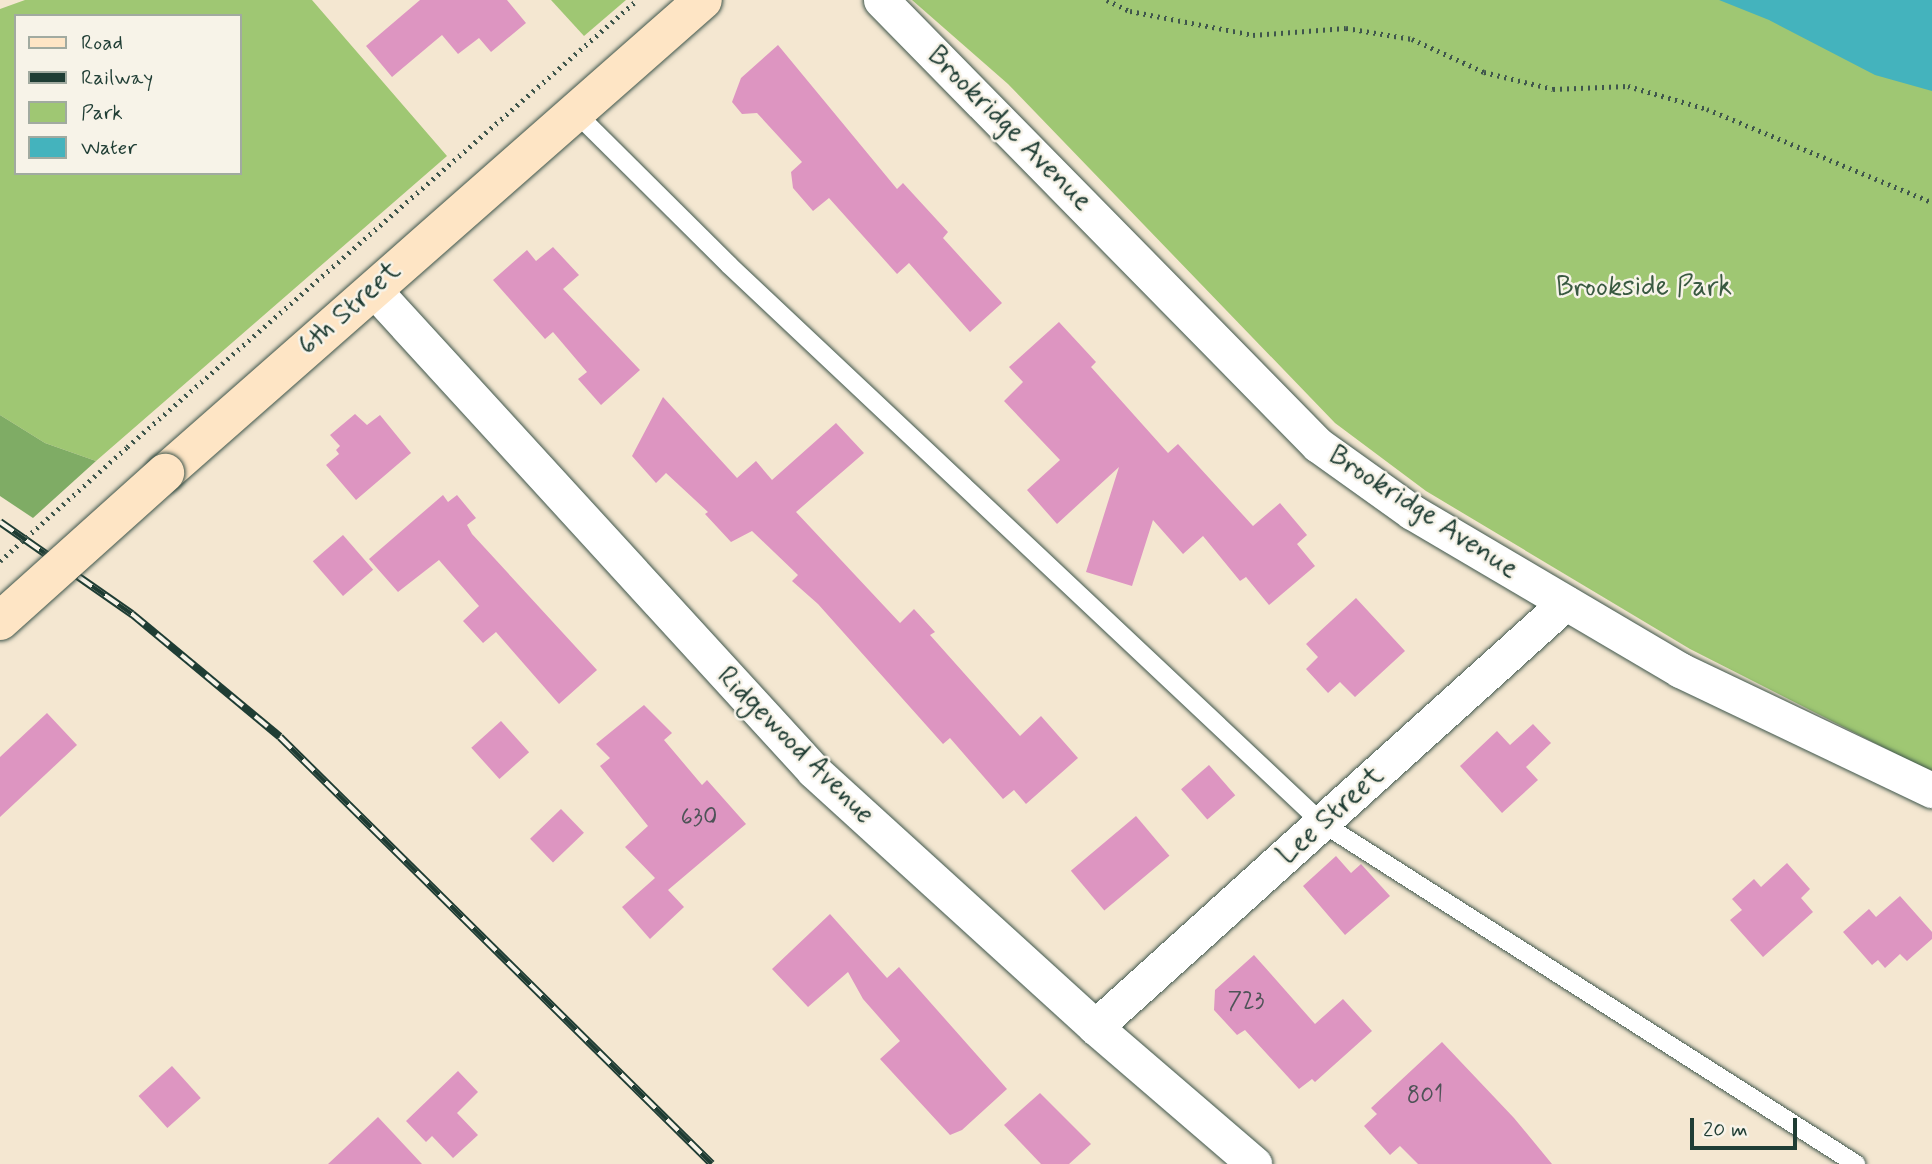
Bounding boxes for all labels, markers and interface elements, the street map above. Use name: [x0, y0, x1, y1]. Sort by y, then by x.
legend: [14, 14, 242, 175]
text: Road: [81, 29, 123, 57]
street label: Brookridge Avenue: [920, 40, 1098, 218]
text: Railway: [81, 64, 153, 92]
text: Park: [81, 99, 123, 127]
text: Water: [81, 134, 137, 162]
street label: 6th Street: [292, 254, 408, 364]
park label: Brookside Park: [1556, 271, 1732, 305]
street label: Brookridge Avenue: [1322, 439, 1524, 587]
street label: Ridgewood Avenue: [707, 658, 883, 834]
street label: Lee Street: [1271, 760, 1391, 872]
house number: 630: [681, 804, 717, 832]
house number: 723: [1227, 988, 1265, 1016]
house number: 801: [1407, 1082, 1443, 1110]
scale bar: [1694, 1104, 1801, 1148]
text: 20 m: [1703, 1116, 1748, 1144]

